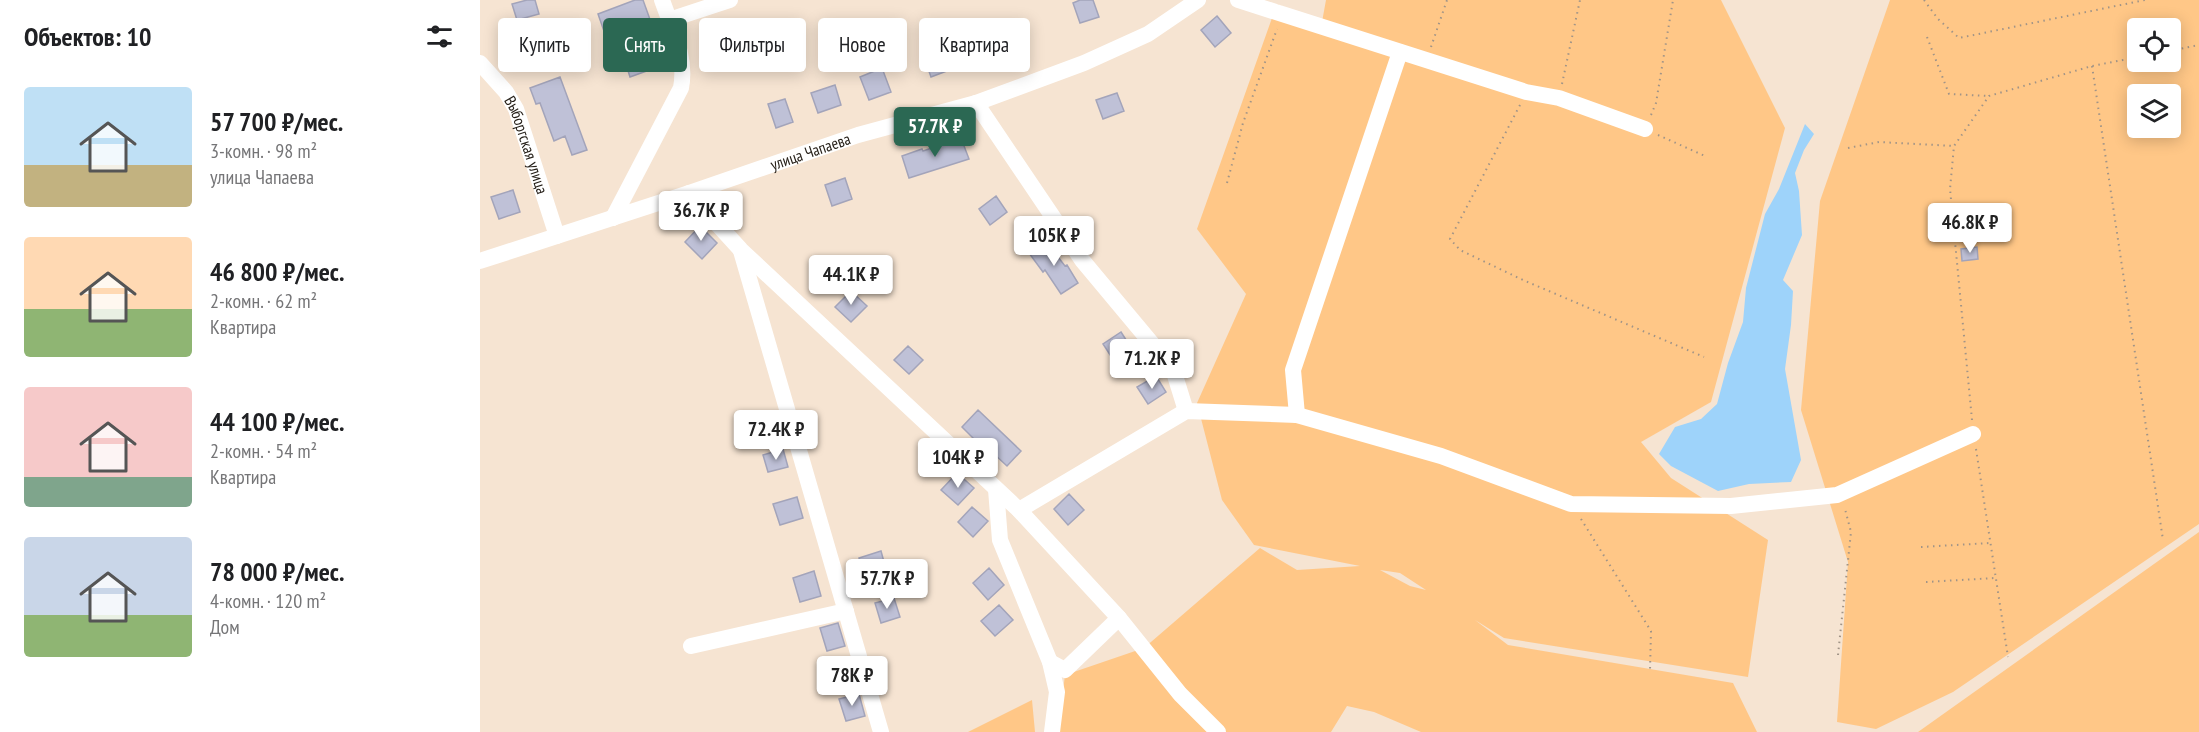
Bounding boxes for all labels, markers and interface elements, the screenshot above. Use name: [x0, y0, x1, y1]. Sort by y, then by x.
chip: Купить: [498, 18, 591, 72]
chip: Снять: [603, 18, 687, 72]
chip: Фильтры: [699, 18, 806, 72]
chip: Новое: [818, 18, 907, 72]
chip: Квартира: [919, 18, 1030, 72]
map controls: [2127, 18, 2181, 138]
button: locate: [2127, 18, 2181, 72]
text: Объектов: 10: [24, 20, 151, 53]
icon: filters: [423, 20, 456, 53]
button: layers: [2127, 84, 2181, 138]
street label: Выборгская улица: [500, 92, 553, 196]
text: 57 700 ₽/мес.: [210, 105, 343, 138]
pin: 57.7K ₽: [880, 107, 990, 158]
icon: home: [72, 111, 144, 183]
text: 57.7K ₽: [908, 113, 962, 139]
street label: улица Чапаева: [768, 128, 853, 174]
text: 3-комн. · 98 m²: [210, 138, 317, 164]
text: улица Чапаева: [210, 164, 314, 190]
pin: 36.7K ₽: [646, 191, 756, 242]
text: 36.7K ₽: [673, 197, 729, 223]
pin: 46.8K ₽: [1915, 203, 2025, 254]
text: 46.8K ₽: [1942, 209, 1998, 235]
pin: 105K ₽: [1005, 216, 1103, 267]
text: 105K ₽: [1028, 222, 1080, 248]
text: 46 800 ₽/мес.: [210, 255, 344, 288]
pin: 44.1K ₽: [796, 255, 906, 306]
icon: home: [72, 261, 144, 333]
text: 44.1K ₽: [823, 261, 879, 287]
text: 2-комн. · 62 m²: [210, 288, 317, 314]
text: Квартира: [210, 314, 276, 340]
pin: 71.2K ₽: [1097, 339, 1207, 390]
text: 71.2K ₽: [1124, 345, 1180, 371]
text: 44 100 ₽/мес.: [210, 405, 344, 438]
pin: 72.4K ₽: [721, 410, 831, 461]
icon: home: [72, 411, 144, 483]
text: 72.4K ₽: [748, 416, 804, 442]
text: 2-комн. · 54 m²: [210, 438, 317, 464]
pin: 104K ₽: [909, 438, 1007, 489]
text: 104K ₽: [932, 444, 984, 470]
text: Квартира: [210, 464, 276, 490]
text: 78 000 ₽/мес.: [210, 555, 344, 588]
pin: 57.7K ₽: [832, 559, 942, 610]
icon: home: [72, 561, 144, 633]
text: 57.7K ₽: [860, 565, 914, 591]
text: 4-комн. · 120 m²: [210, 588, 326, 614]
text: Дом: [210, 614, 240, 640]
pin: 78K ₽: [810, 656, 894, 707]
text: 78K ₽: [831, 662, 873, 688]

